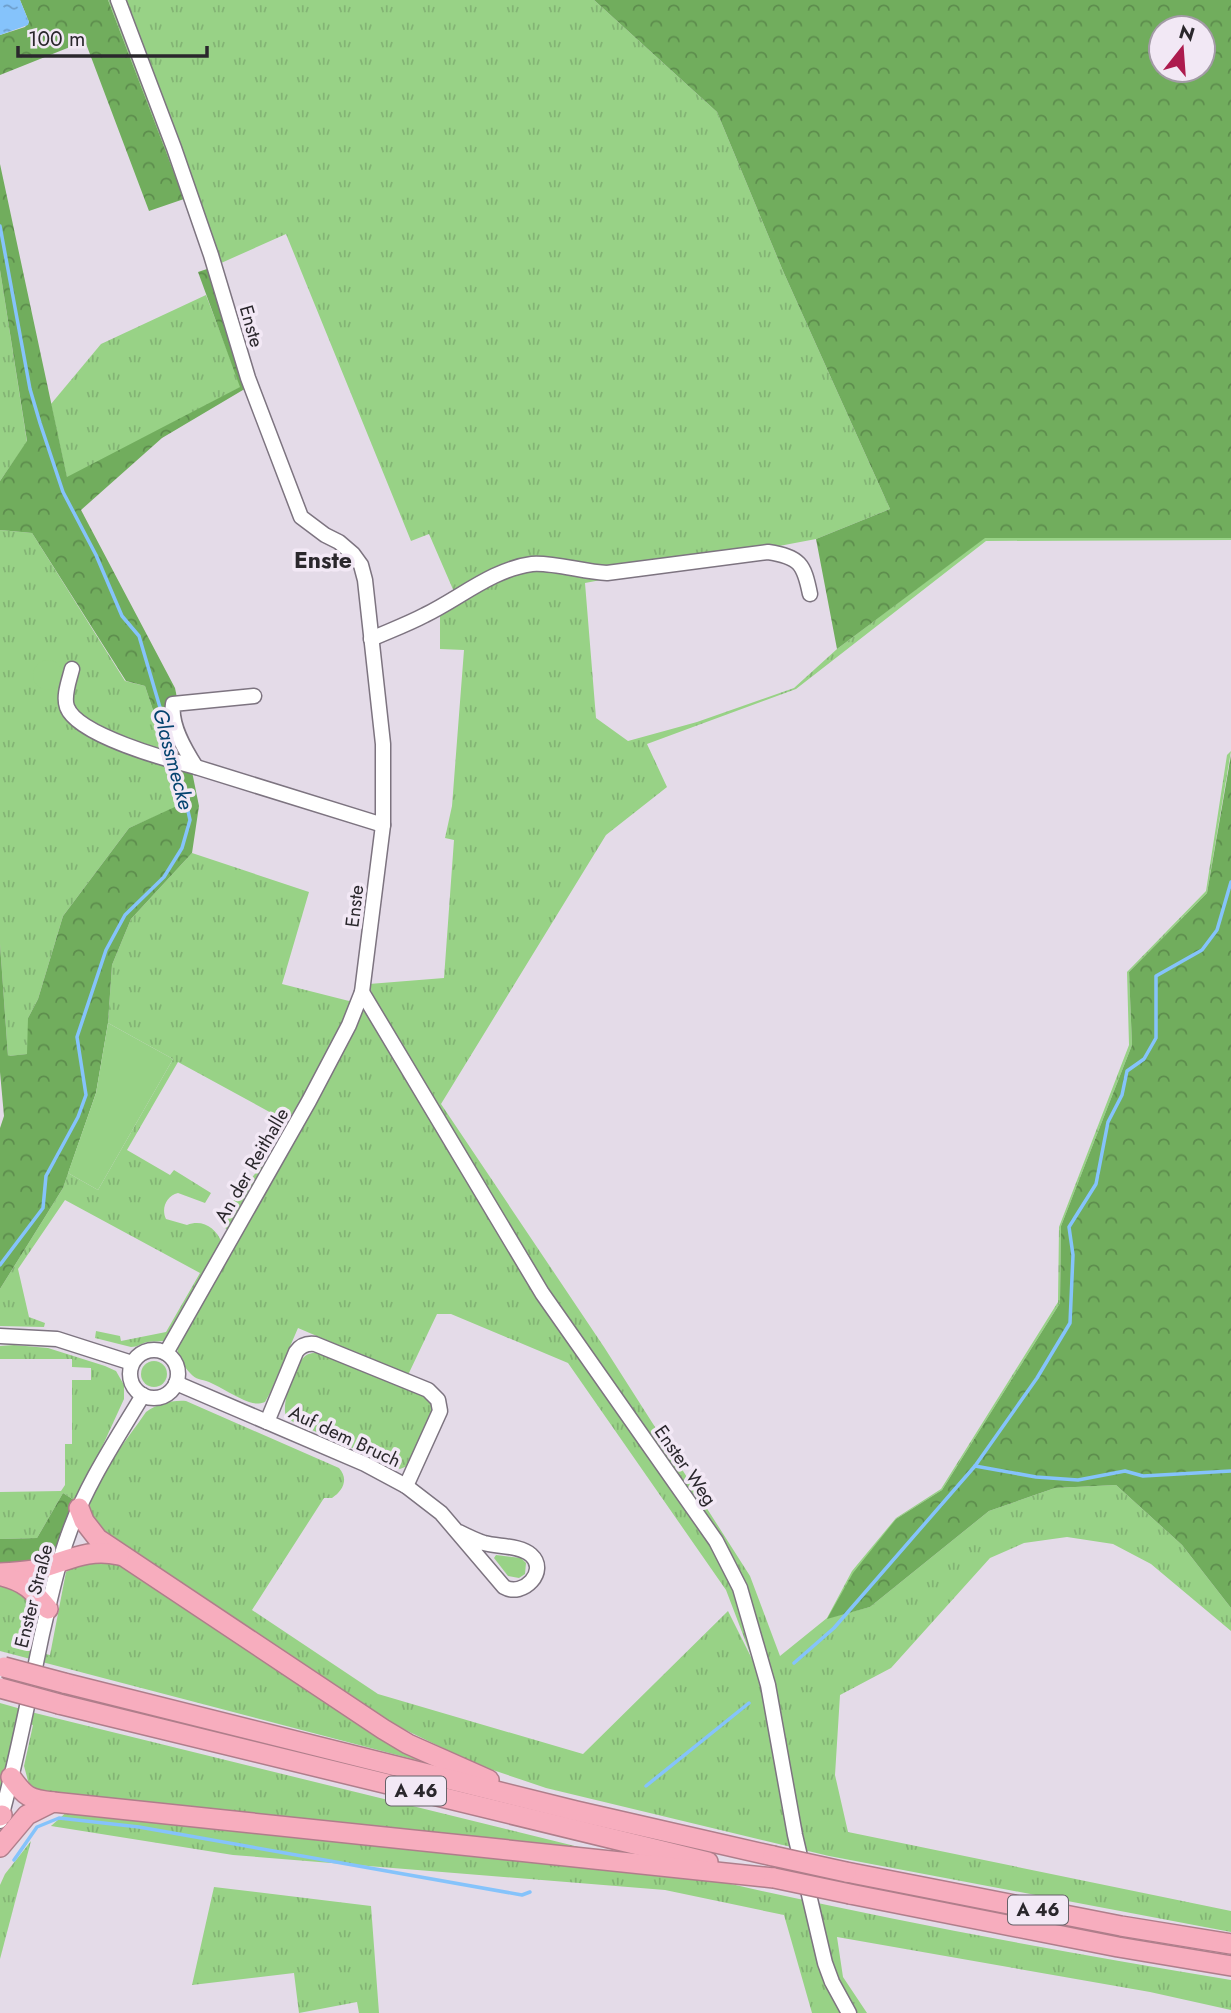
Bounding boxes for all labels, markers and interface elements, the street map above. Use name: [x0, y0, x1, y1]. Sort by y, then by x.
scale bar: [18, 14, 206, 58]
north arrow: [1147, 14, 1217, 84]
text: N: [1176, 18, 1198, 48]
text: 100 m: [28, 24, 85, 54]
street label: Enste: [233, 302, 270, 350]
district label: Enste: [294, 543, 352, 577]
water label: Glassmecke: [145, 705, 201, 813]
street label: Enste: [339, 883, 371, 929]
street label: An der Reithalle: [208, 1103, 295, 1228]
street label: Auf dem Bruch: [284, 1399, 405, 1474]
street label: Enster Weg: [648, 1420, 723, 1511]
street label: Enster Straße: [8, 1541, 59, 1651]
road number: A 46: [386, 1776, 446, 1806]
road number: A 46: [1008, 1896, 1068, 1924]

